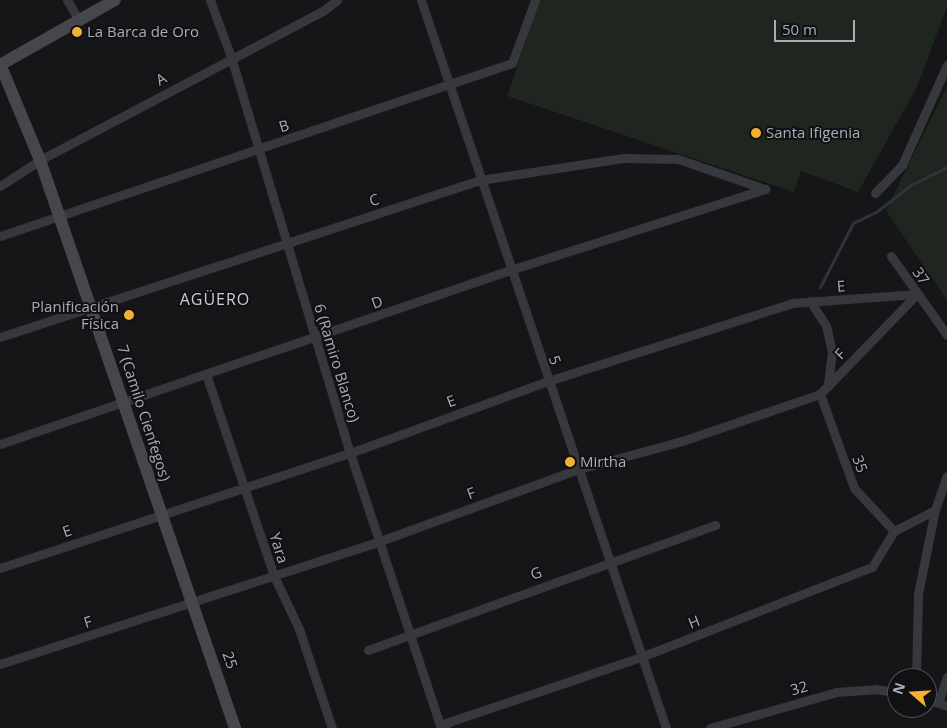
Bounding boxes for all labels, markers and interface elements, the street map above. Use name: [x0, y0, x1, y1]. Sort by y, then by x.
scale bar: [777, 10, 858, 42]
text: 50 m: [782, 19, 817, 39]
place label: La Barca de Oro: [87, 23, 199, 41]
marker: La Barca de Oro: [71, 26, 83, 38]
street label: A: [152, 69, 170, 89]
street label: B: [277, 116, 291, 136]
place label: Santa Ifigenia: [766, 124, 860, 142]
marker: Santa Ifigenia: [750, 127, 762, 139]
street label: C: [367, 190, 381, 210]
street label: 37: [909, 264, 933, 288]
street label: E: [836, 277, 846, 295]
district label: AGÜERO: [179, 289, 251, 309]
street label: D: [369, 292, 385, 312]
place label: Planificación Física: [31, 297, 119, 332]
street label: 6 (Ramiro Blanco): [310, 302, 364, 424]
marker: Planificación Física: [123, 309, 135, 321]
street label: 7 (Camilo Cienfegos): [113, 343, 175, 483]
street label: F: [831, 345, 849, 363]
street label: 5: [545, 353, 565, 367]
street label: E: [444, 391, 458, 411]
place label: Mirtha: [580, 453, 626, 471]
street label: 35: [849, 453, 871, 475]
marker: Mirtha: [564, 456, 576, 468]
street label: F: [464, 483, 478, 503]
street label: E: [60, 521, 74, 541]
street label: Yara: [266, 530, 292, 566]
street label: G: [528, 563, 544, 583]
street label: F: [82, 612, 94, 632]
street label: H: [686, 612, 702, 632]
street label: 25: [219, 649, 241, 671]
north arrow: [887, 668, 937, 718]
street label: 32: [788, 677, 810, 699]
text: N: [887, 680, 909, 697]

